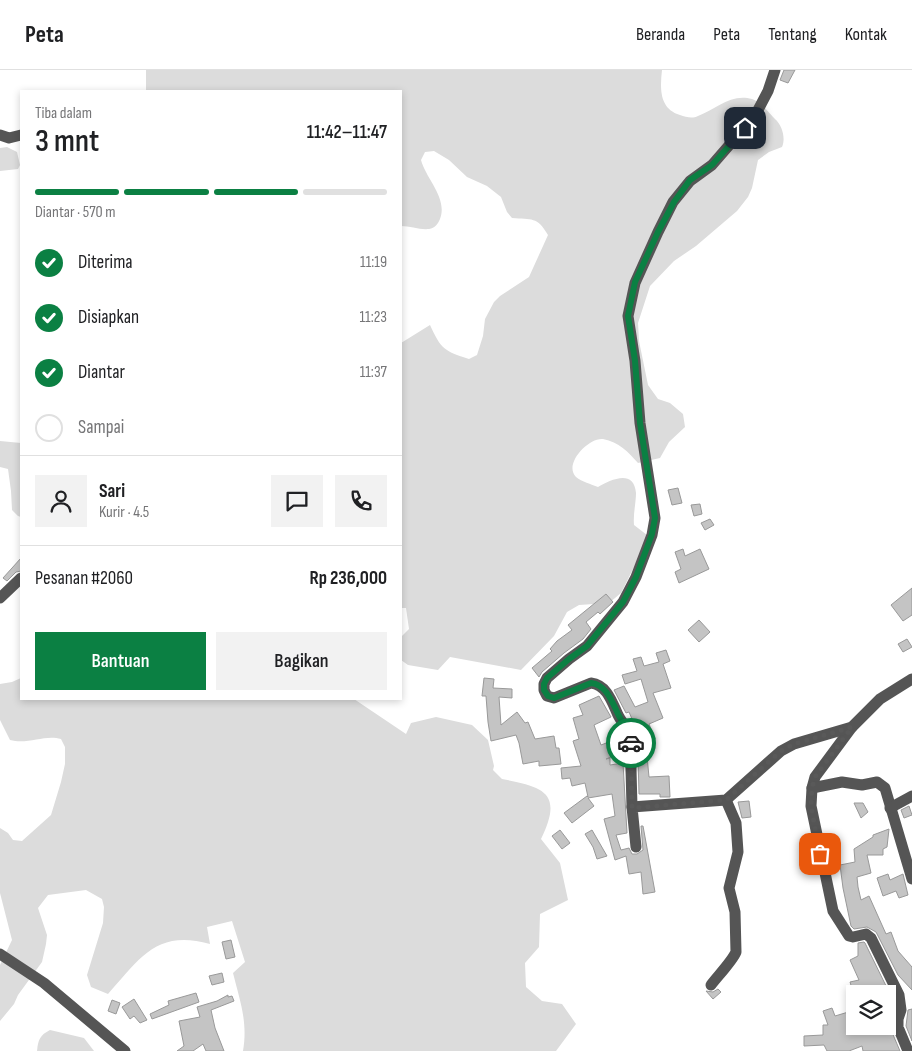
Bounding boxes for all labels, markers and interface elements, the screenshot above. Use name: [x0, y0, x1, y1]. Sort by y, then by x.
text: Peta: [25, 20, 64, 49]
text: Beranda: [636, 24, 685, 45]
text: Peta: [713, 24, 740, 45]
text: Tentang: [768, 24, 817, 45]
text: Kontak: [845, 24, 887, 45]
text: Tiba dalam: [35, 104, 92, 123]
pin: [724, 107, 766, 149]
icon: home: [731, 114, 759, 142]
text: 11:42–11:47: [307, 121, 387, 144]
text: 3 mnt: [35, 122, 99, 161]
text: Diantar · 570 m: [35, 203, 115, 222]
icon: check: [35, 249, 63, 277]
text: Diterima: [78, 251, 133, 274]
text: 11:19: [360, 253, 387, 272]
icon: check: [35, 304, 63, 332]
text: Disiapkan: [78, 306, 139, 329]
text: 11:23: [359, 308, 387, 327]
icon: check: [35, 359, 63, 387]
text: Diantar: [78, 361, 125, 384]
text: 11:37: [360, 363, 387, 382]
text: Sampai: [78, 416, 124, 439]
button: person: [35, 475, 87, 527]
button: chat: [271, 475, 323, 527]
button: phone: [335, 475, 387, 527]
text: Sari: [99, 480, 125, 503]
text: Kurir · 4.5: [99, 503, 149, 522]
text: Pesanan #2060: [35, 567, 133, 590]
text: Rp 236,000: [309, 567, 387, 590]
button: Bantuan: [35, 632, 206, 690]
button: Bagikan: [216, 632, 387, 690]
courier: [606, 718, 656, 768]
icon: car: [617, 729, 645, 757]
pin: [799, 833, 841, 875]
icon: bag: [806, 840, 834, 868]
map controls: [846, 985, 896, 1035]
button: layers: [846, 985, 896, 1035]

